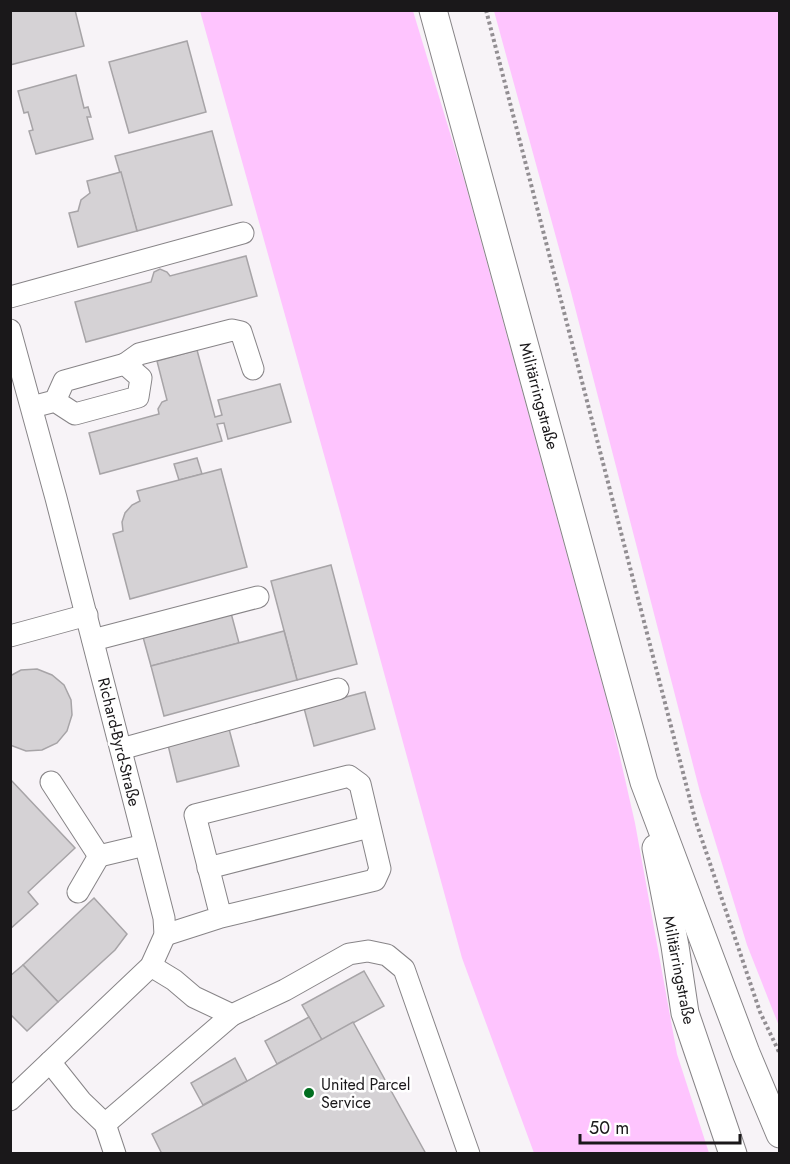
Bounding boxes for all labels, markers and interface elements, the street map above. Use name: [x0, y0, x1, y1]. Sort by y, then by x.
street label: Militärringstraße: [514, 340, 564, 452]
street label: Richard-Byrd-Straße: [92, 675, 146, 809]
street label: Militärringstraße: [657, 914, 701, 1026]
place label: United Parcel Service: [321, 1073, 410, 1114]
marker: United Parcel Service: [302, 1086, 316, 1100]
scale bar: [580, 1107, 740, 1145]
text: 50 m: [589, 1115, 629, 1141]

